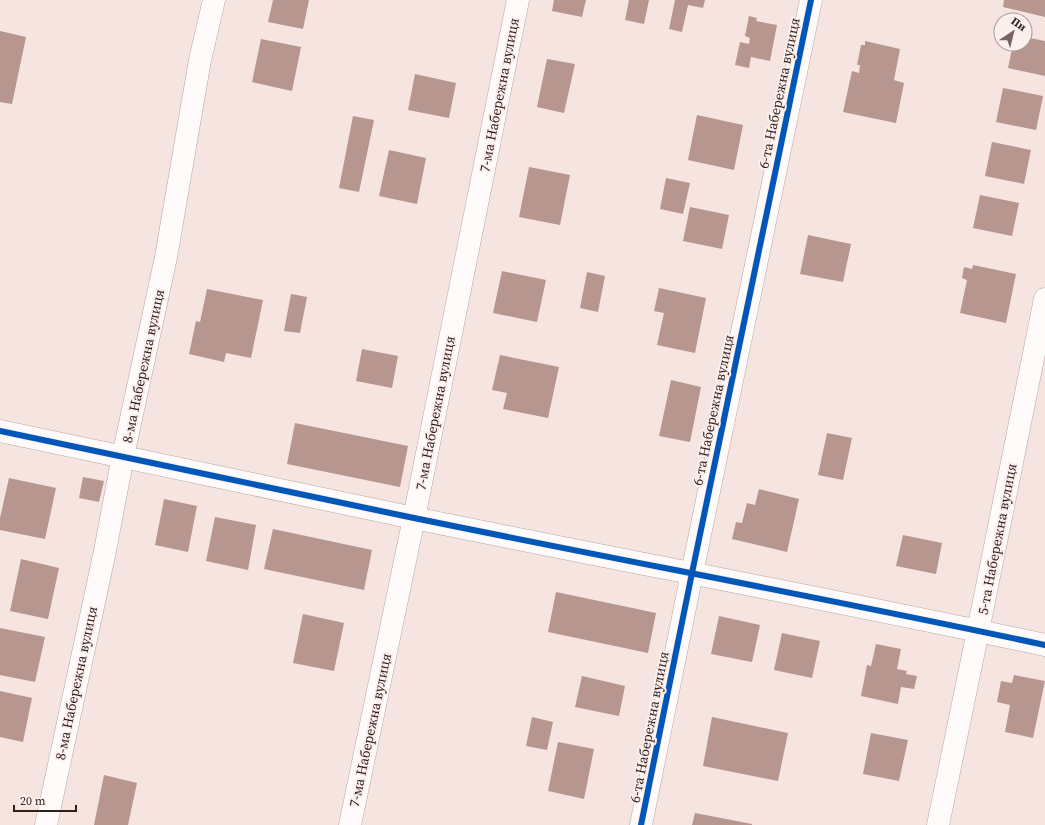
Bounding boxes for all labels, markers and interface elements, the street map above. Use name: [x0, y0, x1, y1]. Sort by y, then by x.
north arrow: [993, 12, 1033, 52]
text: Пн: [1008, 14, 1029, 35]
street label: 7-ма Набережна вулиця: [474, 16, 524, 174]
street label: 6-та Набережна вулиця: [753, 16, 805, 170]
street label: 8-ма Набережна вулиця: [117, 287, 169, 445]
street label: 6-та Набережна вулиця: [687, 333, 739, 487]
street label: 7-ма Набережна вулиця: [410, 334, 460, 492]
street label: 5-та Набережна вулиця: [973, 462, 1021, 616]
street label: 8-ма Набережна вулиця: [50, 604, 102, 762]
street label: 6-та Набережна вулиця: [625, 650, 673, 804]
street label: 7-ма Набережна вулиця: [344, 651, 396, 809]
scale bar: [14, 787, 76, 813]
text: 20 m: [20, 793, 46, 809]

